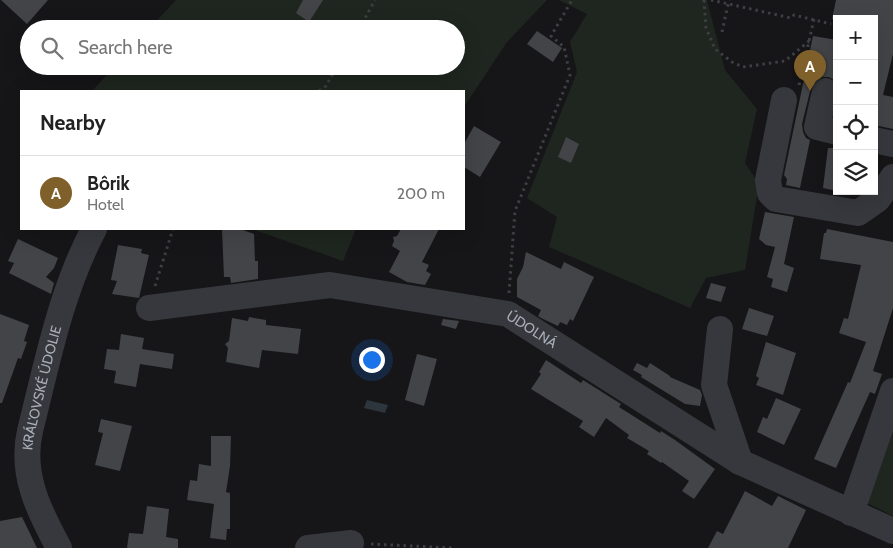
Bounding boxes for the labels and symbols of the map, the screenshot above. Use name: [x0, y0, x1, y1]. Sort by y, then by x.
pin: A: [794, 50, 826, 91]
street label: ÚDOLNÁ: [503, 306, 561, 352]
street label: KRÁĽOVSKÉ ÚDOLIE: [18, 323, 65, 451]
your location: [359, 347, 385, 373]

